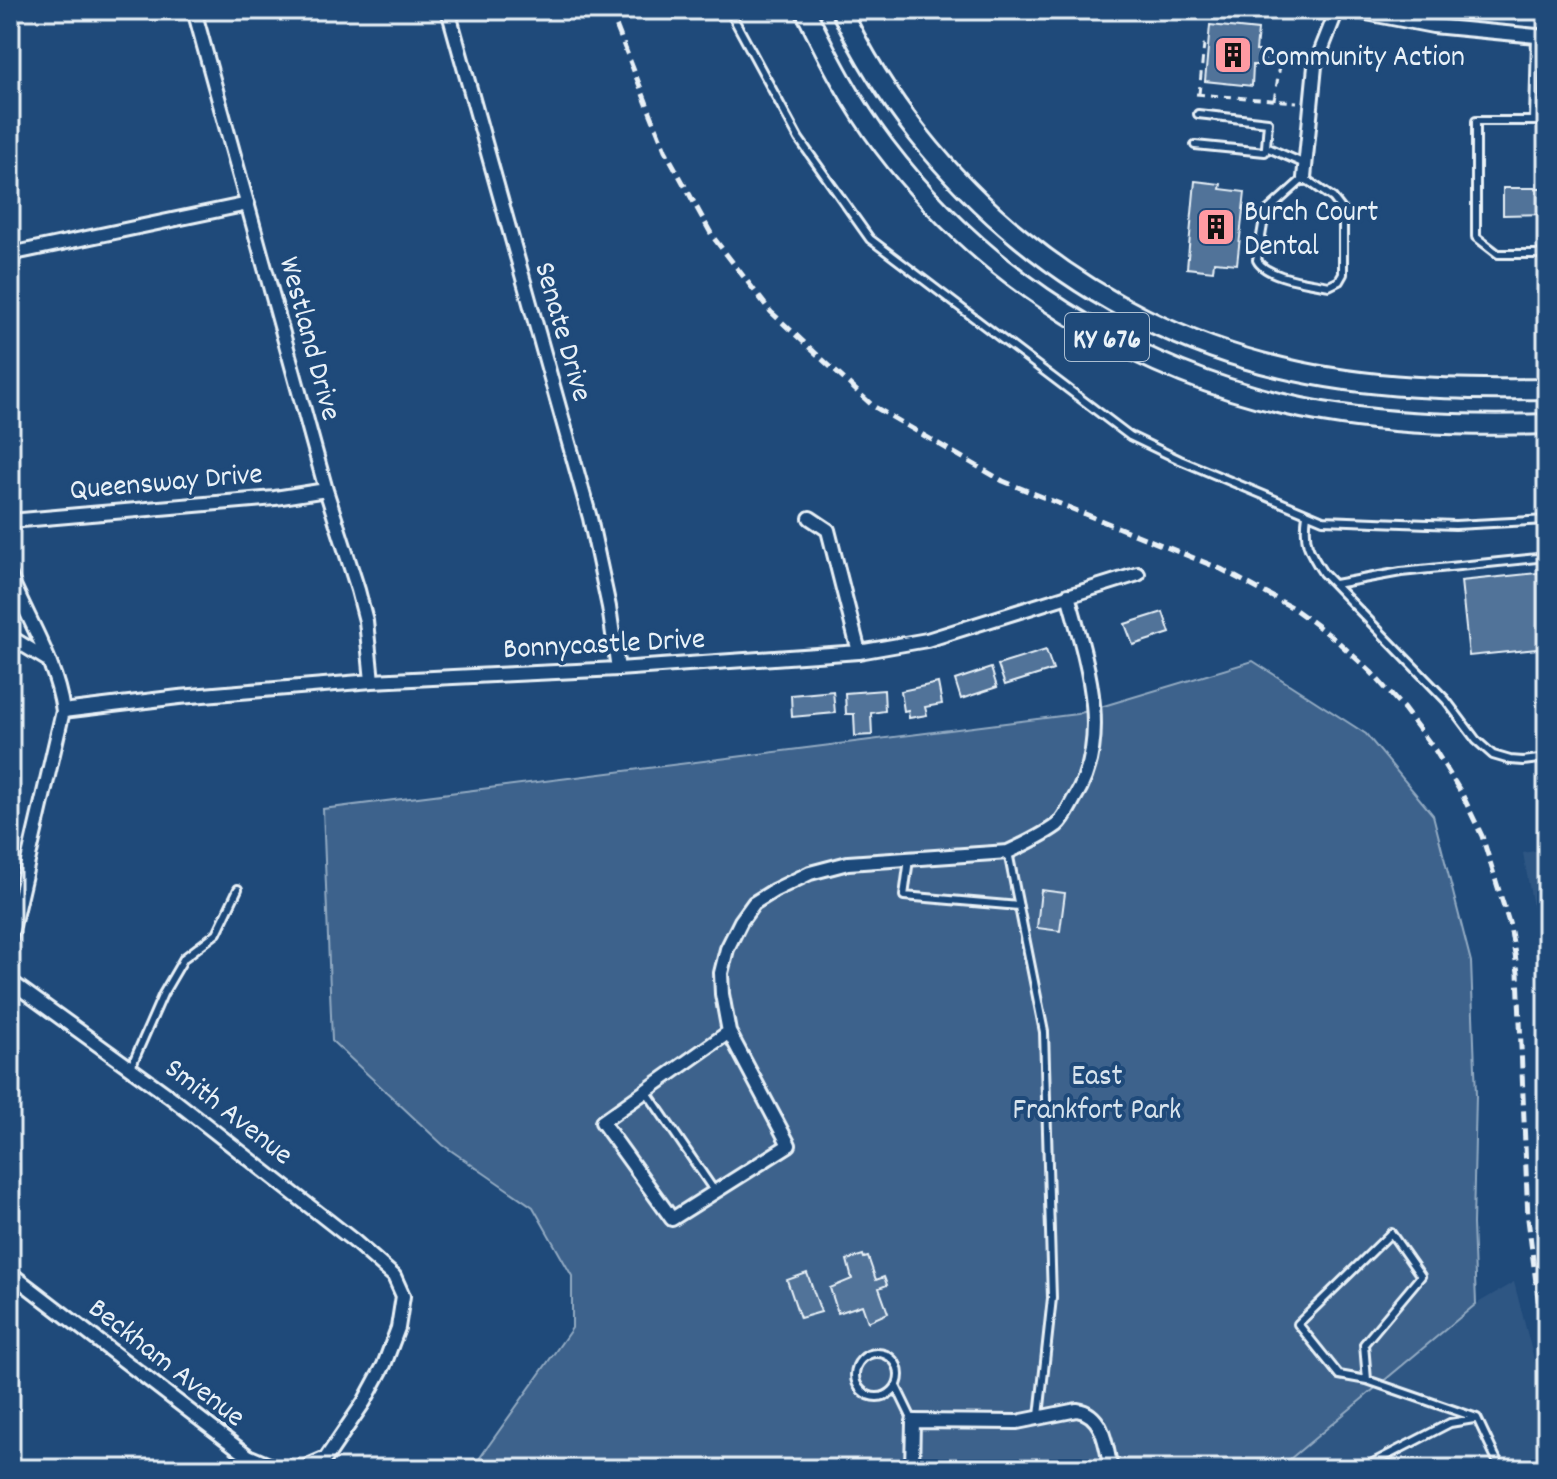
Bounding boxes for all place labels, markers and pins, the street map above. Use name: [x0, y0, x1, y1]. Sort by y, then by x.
building icon: Community Action: [1212, 34, 1254, 76]
place label: Community Action: [1261, 38, 1465, 81]
place label: Burch Court Dental: [1244, 193, 1378, 270]
building icon: Burch Court Dental: [1195, 206, 1237, 248]

